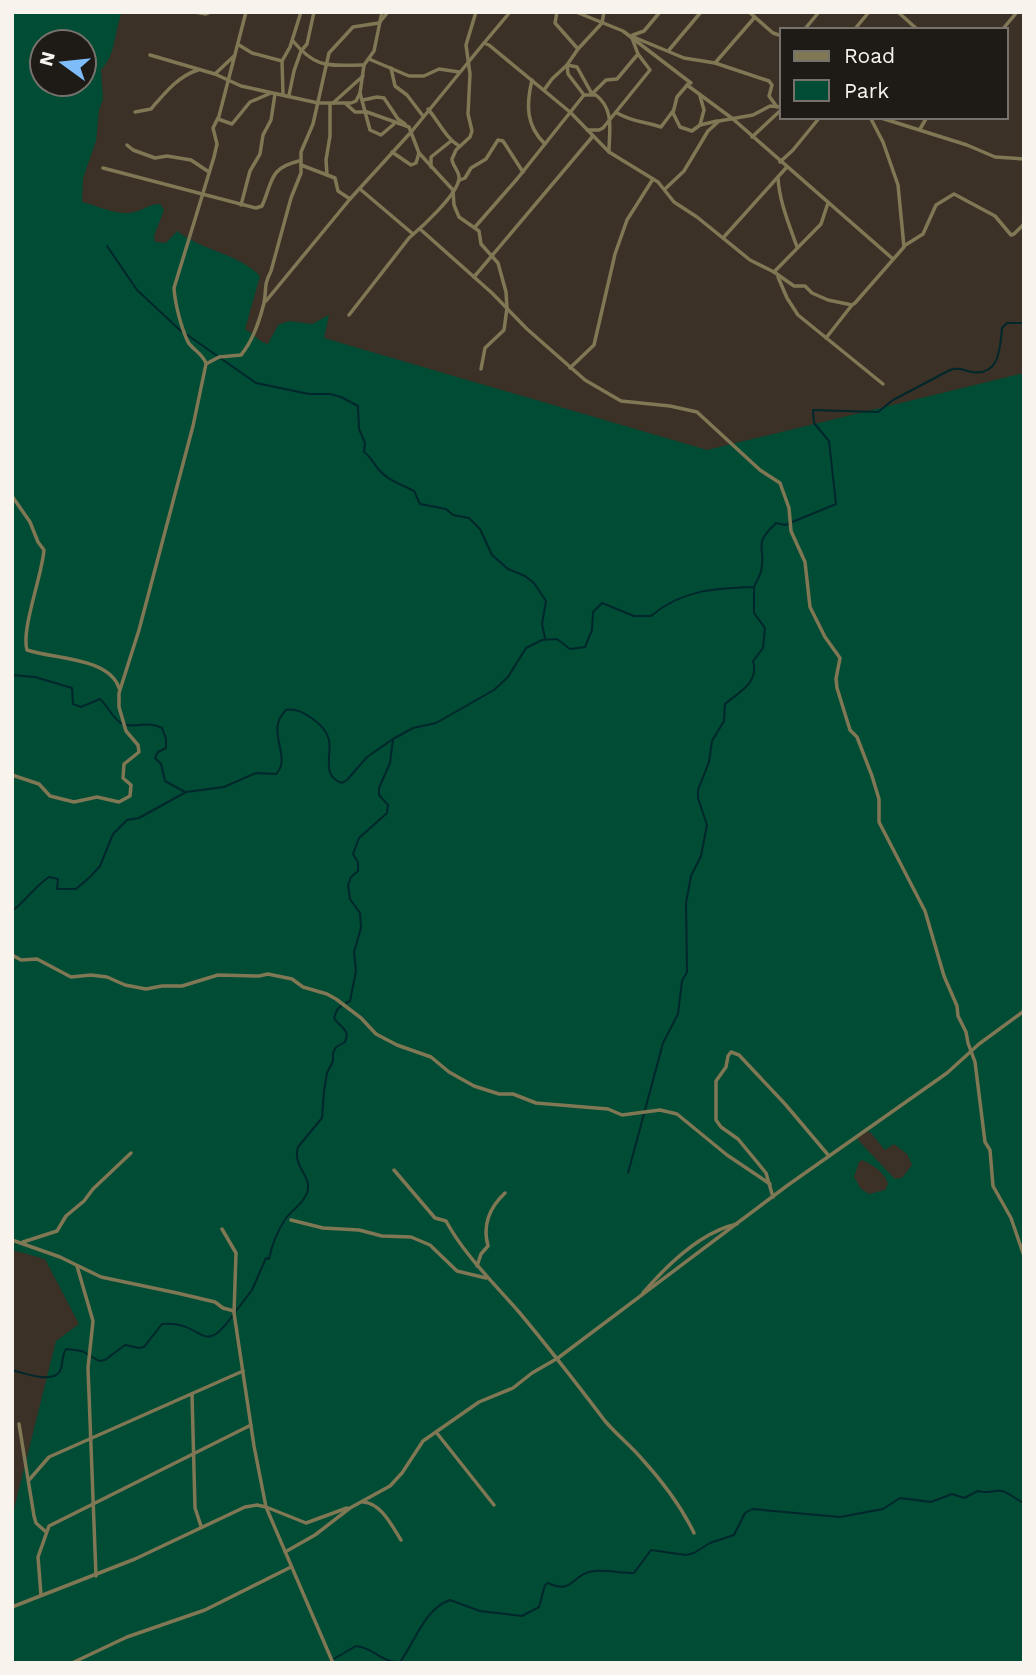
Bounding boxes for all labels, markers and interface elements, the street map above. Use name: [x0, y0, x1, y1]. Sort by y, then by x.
north arrow: [28, 28, 98, 98]
legend: [780, 28, 1008, 119]
text: Road: [844, 43, 895, 68]
text: N: [34, 49, 60, 69]
text: Park: [844, 78, 889, 103]

